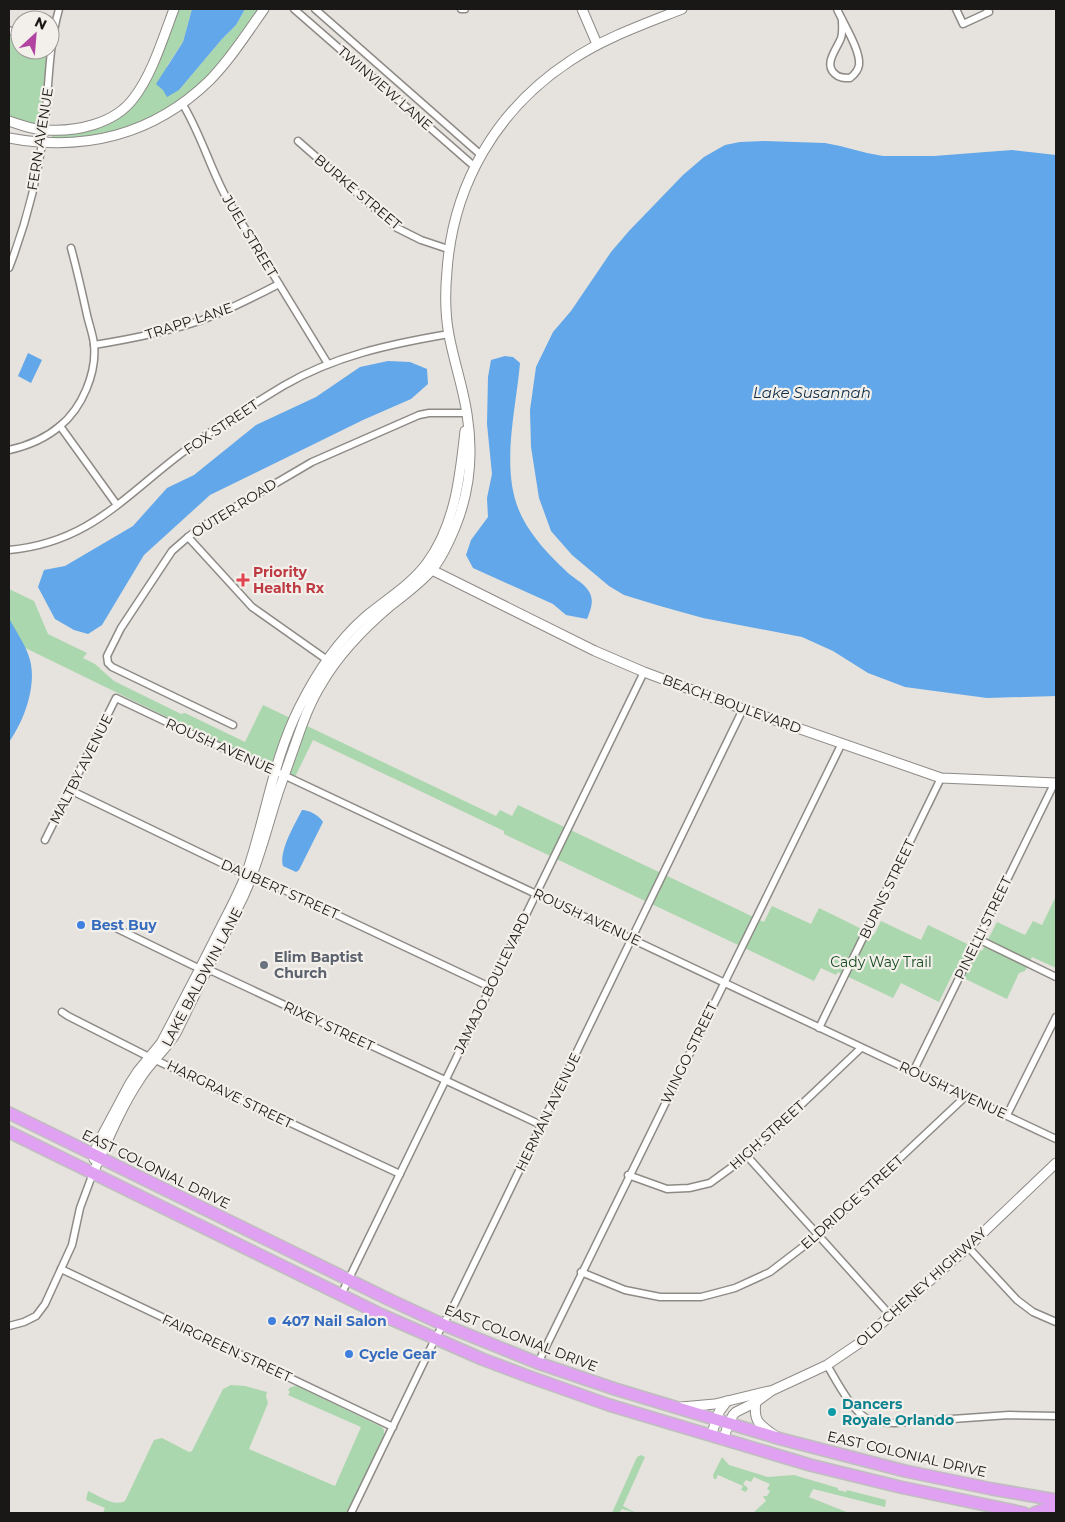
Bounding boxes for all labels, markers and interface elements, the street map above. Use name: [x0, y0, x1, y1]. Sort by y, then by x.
north arrow: [10, 10, 60, 60]
text: N: [32, 13, 50, 34]
street label: TWINVIEW LANE: [334, 42, 436, 134]
street label: FERN AVENUE: [23, 86, 57, 192]
street label: BURKE STREET: [311, 150, 405, 234]
street label: JUEL STREET: [218, 191, 282, 280]
street label: TRAPP LANE: [143, 298, 235, 344]
water label: Lake Susannah: [753, 383, 871, 402]
street label: FOX STREET: [180, 395, 262, 459]
street label: OUTER ROAD: [188, 475, 280, 541]
place label: Priority Health Rx: [253, 563, 325, 597]
marker: Priority Health Rx: [237, 574, 249, 586]
street label: BEACH BOULEVARD: [660, 670, 804, 738]
street label: MALTBY AVENUE: [45, 711, 117, 827]
street label: ROUSH AVENUE: [163, 714, 277, 778]
street label: BURNS STREET: [855, 836, 919, 942]
street label: DAUBERT STREET: [218, 855, 342, 923]
street label: PINELLI STREET: [950, 873, 1016, 983]
street label: ROUSH AVENUE: [530, 884, 644, 950]
street label: LAKE BALDWIN LANE: [158, 904, 246, 1050]
street label: JAMAJO BOULEVARD: [450, 910, 534, 1057]
place label: Best Buy: [91, 916, 157, 934]
marker: Best Buy: [75, 919, 87, 931]
place label: Elim Baptist Church: [274, 948, 363, 982]
park label: Cady Way Trail: [830, 953, 932, 971]
marker: Elim Baptist Church: [258, 959, 270, 971]
street label: RIXEY STREET: [281, 997, 377, 1055]
street label: WINGO STREET: [657, 999, 721, 1107]
street label: HERMAN AVENUE: [511, 1050, 585, 1174]
street label: HARGRAVE STREET: [164, 1056, 296, 1132]
street label: ROUSH AVENUE: [896, 1057, 1010, 1123]
street label: HIGH STREET: [726, 1097, 808, 1173]
street label: EAST COLONIAL DRIVE: [79, 1125, 233, 1213]
street label: ELDRIDGE STREET: [797, 1151, 907, 1253]
street label: OLD CHENEY HIGHWAY: [852, 1223, 990, 1351]
street label: EAST COLONIAL DRIVE: [442, 1300, 600, 1376]
street label: FAIRGREEN STREET: [159, 1310, 295, 1386]
place label: 407 Nail Salon: [282, 1312, 387, 1330]
marker: 407 Nail Salon: [266, 1315, 278, 1327]
place label: Cycle Gear: [359, 1345, 437, 1363]
marker: Cycle Gear: [343, 1348, 355, 1360]
place label: Dancers Royale Orlando: [842, 1395, 954, 1429]
marker: Dancers Royale Orlando: [826, 1406, 838, 1418]
street label: EAST COLONIAL DRIVE: [826, 1427, 988, 1481]

